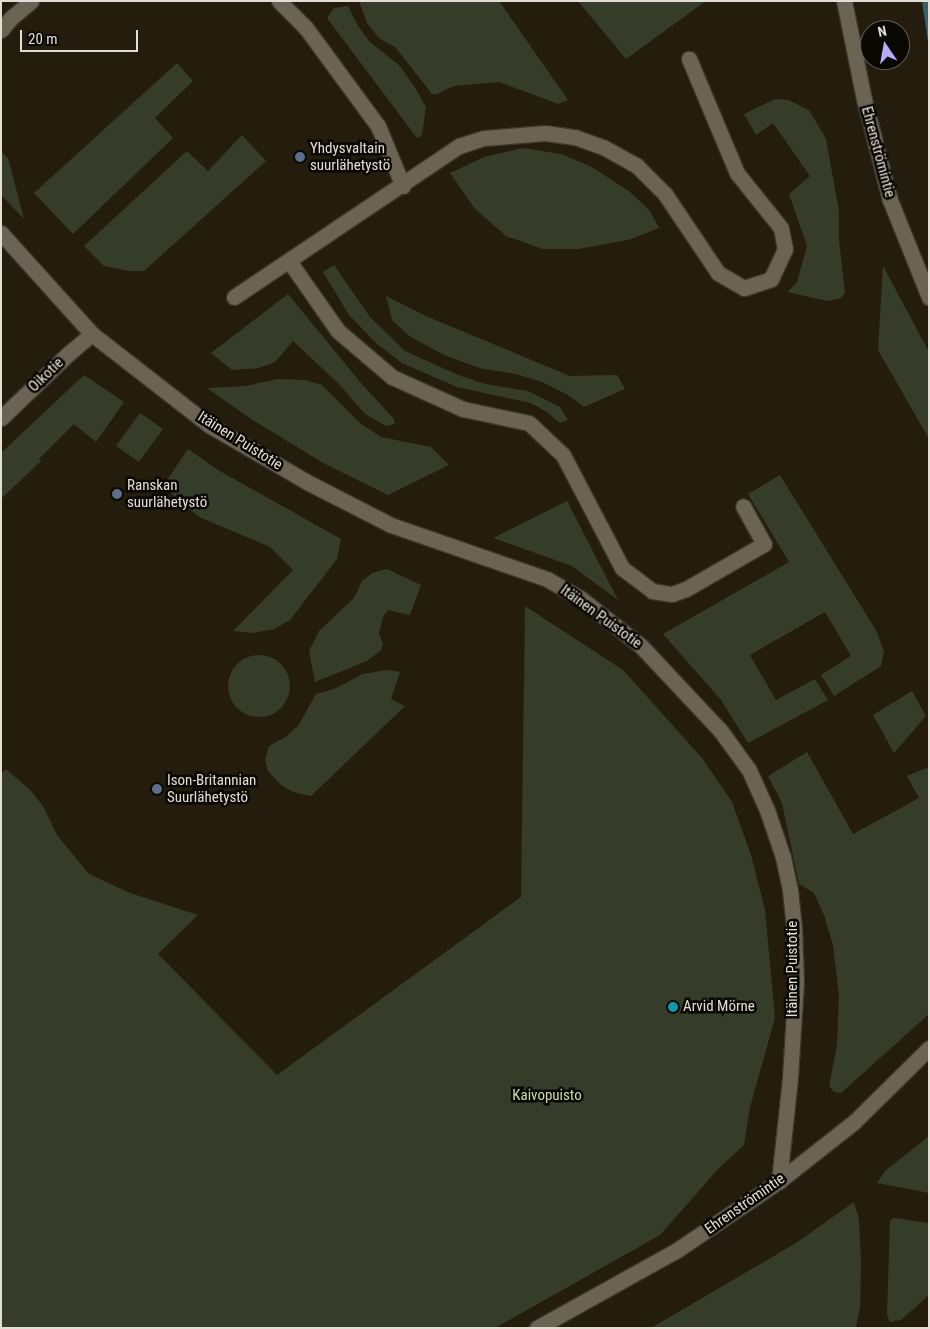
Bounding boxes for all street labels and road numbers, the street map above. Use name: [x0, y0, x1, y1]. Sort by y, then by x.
street label: Ehrenströmintie: [857, 104, 899, 200]
street label: Oikotie: [25, 354, 67, 396]
street label: Itäinen Puistotie: [194, 408, 286, 474]
street label: Itäinen Puistotie: [557, 581, 645, 653]
street label: Itäinen Puistotie: [784, 921, 802, 1017]
street label: Ehrenströmintie: [702, 1170, 788, 1238]

